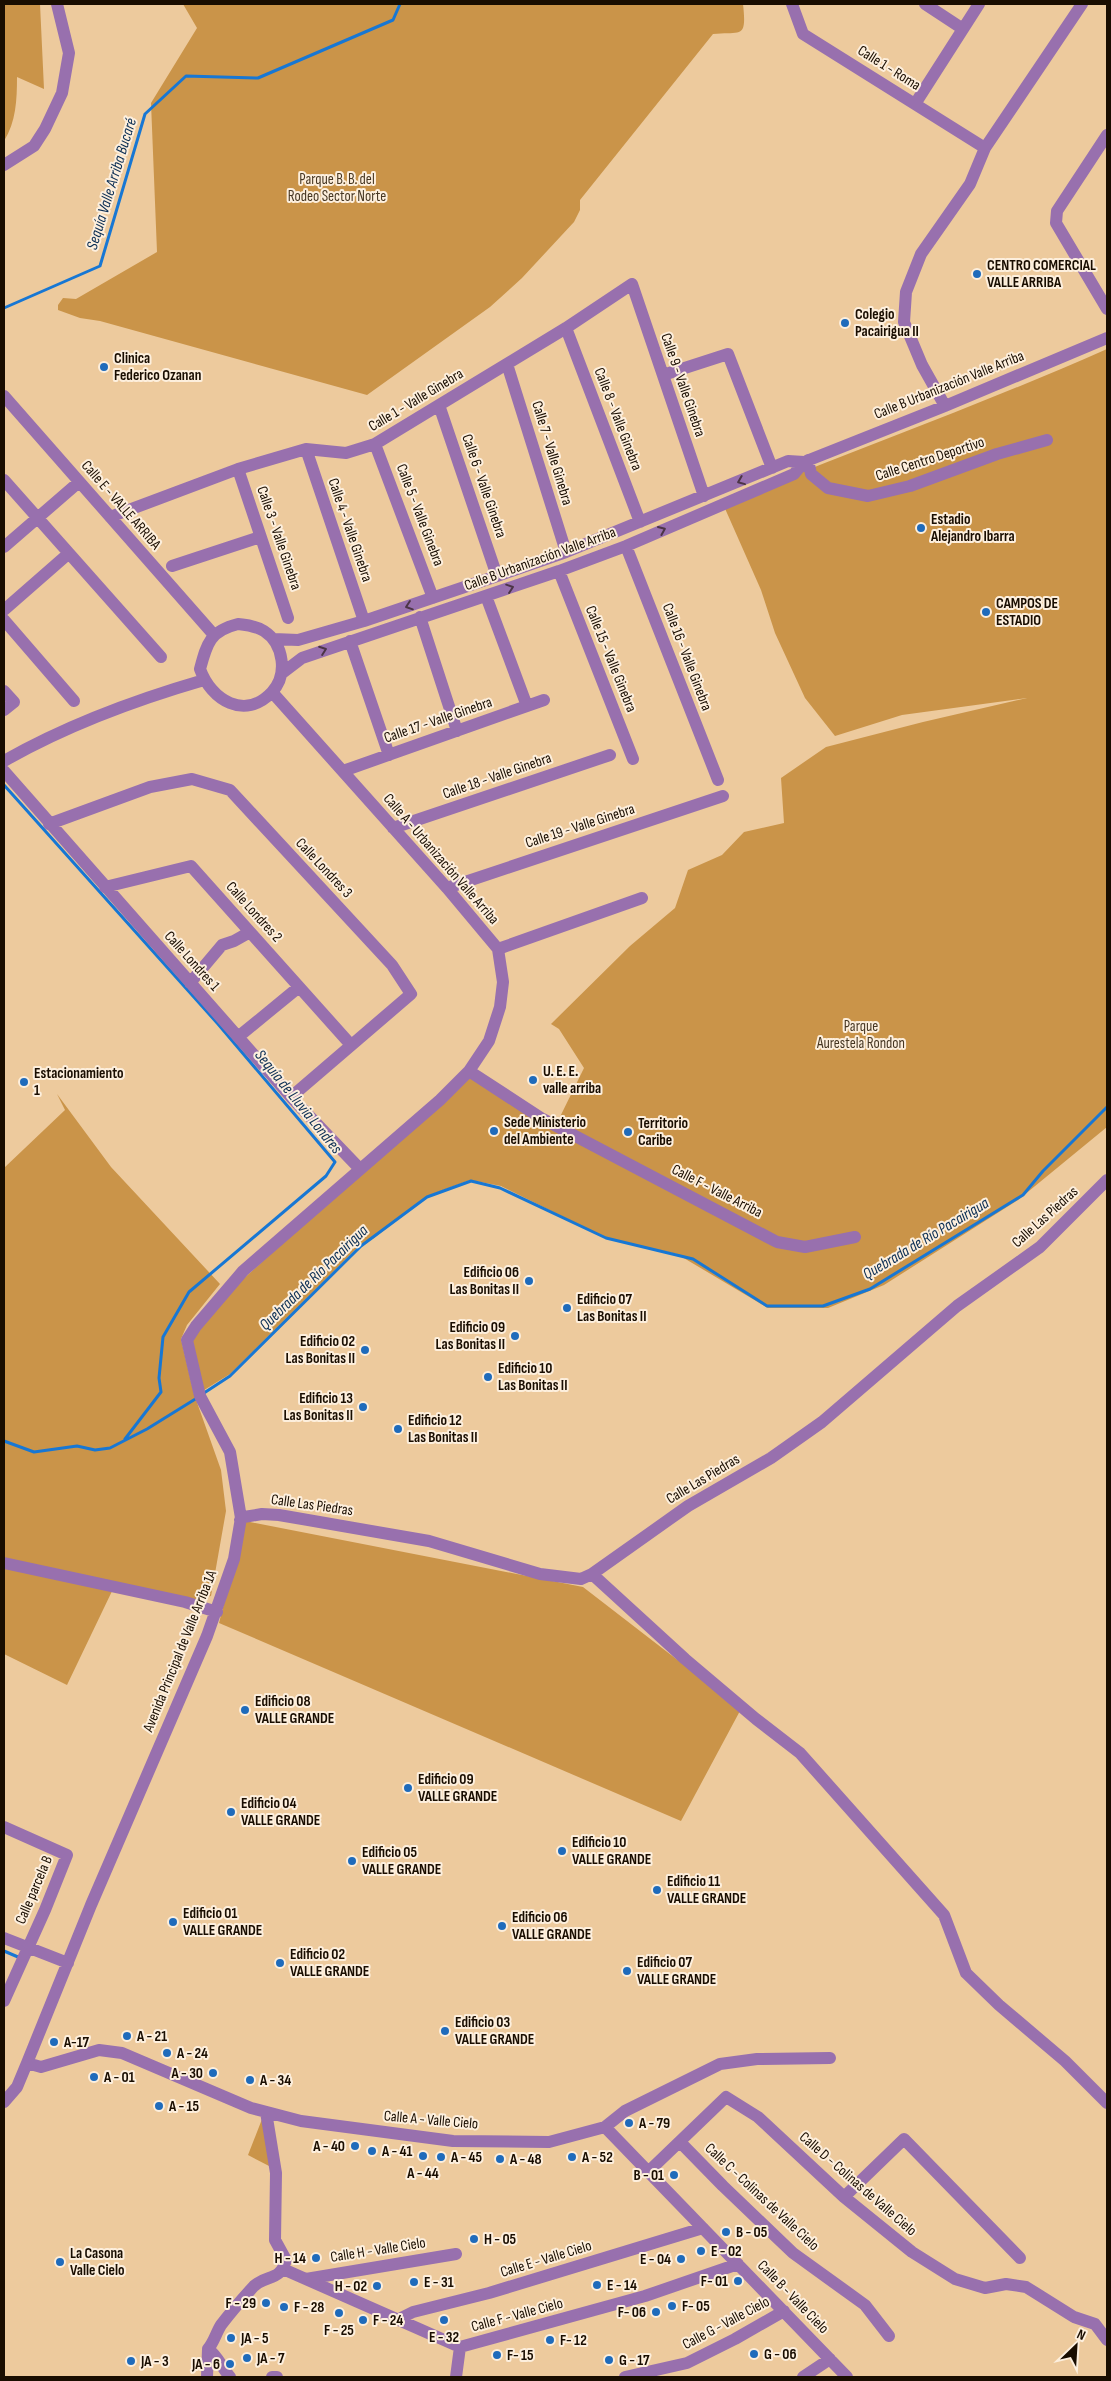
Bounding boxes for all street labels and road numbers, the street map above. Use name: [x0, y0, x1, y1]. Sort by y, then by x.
street label: Calle 1 - Roma: [854, 41, 924, 95]
street label: Calle 9 - Valle Ginebra: [656, 331, 710, 440]
street label: Calle B Urbanización Valle Arriba: [871, 346, 1027, 424]
street label: Calle 1 - Valle Ginebra: [365, 364, 467, 436]
street label: Calle 8 - Valle Ginebra: [590, 365, 646, 473]
street label: Calle 7 - Valle Ginebra: [527, 399, 577, 508]
street label: Calle 6 - Valle Ginebra: [457, 432, 511, 541]
street label: Calle Centro Deportivo: [873, 432, 987, 486]
street label: Calle E - VALLE ARRIBA: [77, 456, 165, 554]
street label: Calle 5 - Valle Ginebra: [392, 461, 448, 569]
street label: Calle 4 - Valle Ginebra: [323, 476, 377, 584]
street label: Calle 3 - Valle Ginebra: [252, 484, 306, 592]
street label: Calle B Urbanización Valle Arriba: [462, 523, 619, 595]
street label: Calle 16 - Valle Ginebra: [658, 600, 716, 714]
street label: Calle 15 - Valle Ginebra: [581, 603, 641, 715]
street label: Calle 17 - Valle Ginebra: [381, 693, 495, 747]
street label: Calle 18 - Valle Ginebra: [440, 748, 554, 804]
street label: Calle A - Urbanización Valle Arriba: [379, 790, 503, 929]
street label: Calle 19 - Valle Ginebra: [523, 799, 637, 853]
street label: Calle Londres 3: [291, 834, 357, 902]
street label: Calle Londres 2: [222, 878, 286, 946]
street label: Calle Londres 1: [160, 927, 224, 995]
street label: Calle F - Valle Arriba: [669, 1160, 766, 1222]
street label: Calle Las Piedras: [1008, 1182, 1082, 1252]
street label: Calle Las Piedras: [663, 1450, 743, 1508]
street label: Calle Las Piedras: [270, 1490, 354, 1520]
street label: Avenida Principal de Valle Arriba 1A: [139, 1567, 221, 1735]
street label: Calle parcela B: [11, 1853, 57, 1927]
street label: Calle A - Valle Cielo: [383, 2106, 479, 2134]
street label: Calle D - Colinas de Valle Cielo: [795, 2128, 921, 2240]
street label: Calle C - Colinas de Valle Cielo: [701, 2139, 823, 2255]
street label: Calle H - Valle Cielo: [329, 2233, 427, 2267]
street label: Calle E - Valle Cielo: [498, 2236, 594, 2282]
street label: Calle B - Valle Cielo: [753, 2256, 833, 2338]
street label: Calle G - Valle Cielo: [679, 2292, 773, 2354]
street label: Calle F - Valle Cielo: [469, 2294, 565, 2336]

